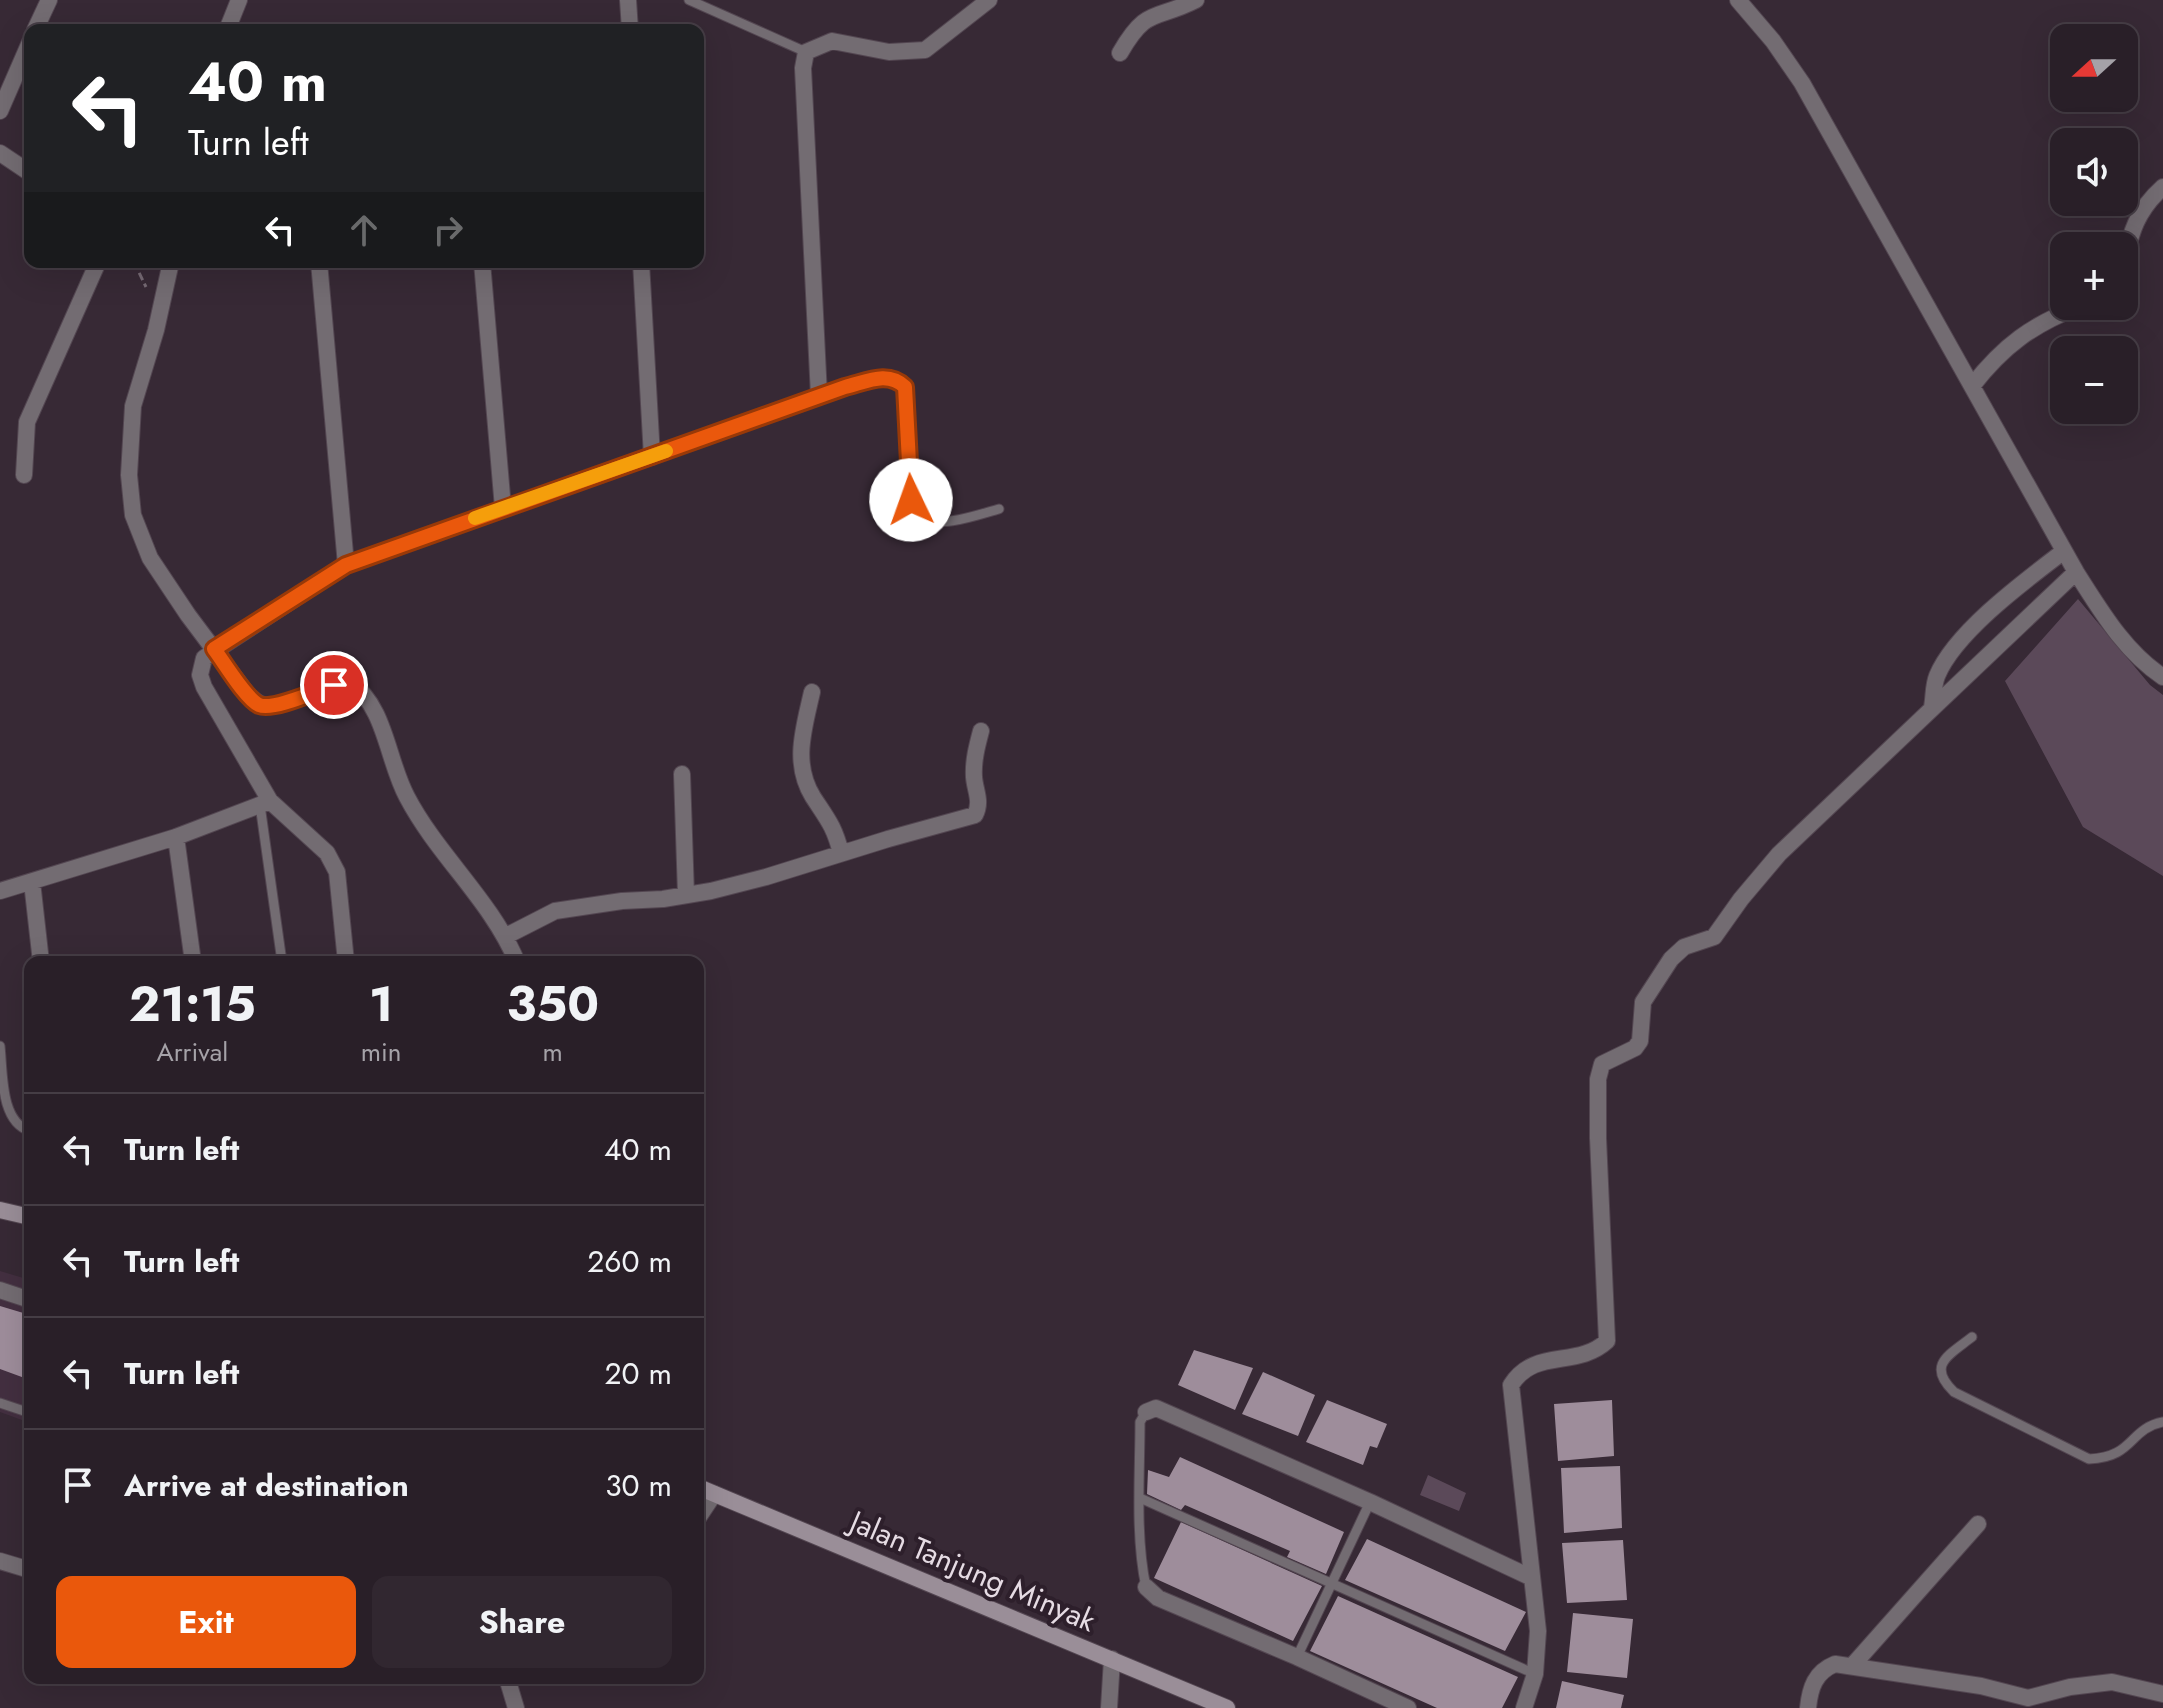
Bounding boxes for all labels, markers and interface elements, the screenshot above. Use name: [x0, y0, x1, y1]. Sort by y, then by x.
north arrow: [2050, 24, 2138, 112]
map controls: [2050, 24, 2138, 424]
text: 40 m: [188, 41, 327, 122]
icon: left: [56, 56, 160, 160]
text: Turn left: [188, 116, 309, 168]
button: sound: [2050, 128, 2138, 216]
icon: left: [258, 208, 302, 252]
icon: ahead: [342, 208, 386, 252]
icon: right: [426, 208, 470, 252]
button: +: [2050, 232, 2138, 320]
button: −: [2050, 336, 2138, 424]
position arrow: [869, 458, 953, 542]
pin: [300, 651, 368, 719]
icon: arrive: [312, 663, 356, 707]
text: 21:15: [129, 970, 256, 1039]
text: 1: [369, 970, 393, 1039]
text: 350: [506, 970, 599, 1039]
text: Arrival: [157, 1033, 228, 1071]
text: min: [361, 1033, 401, 1071]
text: m: [543, 1033, 563, 1071]
icon: left: [56, 1127, 100, 1171]
text: Turn left: [124, 1128, 239, 1171]
text: 40 m: [604, 1128, 672, 1171]
icon: left: [56, 1239, 100, 1283]
text: Turn left: [124, 1240, 239, 1283]
text: 260 m: [587, 1240, 672, 1283]
icon: left: [56, 1351, 100, 1395]
text: Turn left: [124, 1352, 239, 1395]
text: 20 m: [605, 1352, 672, 1395]
icon: arrive: [56, 1463, 100, 1507]
text: Arrive at destination: [124, 1464, 409, 1507]
text: 30 m: [605, 1464, 672, 1507]
street label: Jalan Tanjung Minyak: [840, 1498, 1103, 1642]
button: Exit: [56, 1576, 356, 1668]
button: Share: [372, 1576, 672, 1668]

